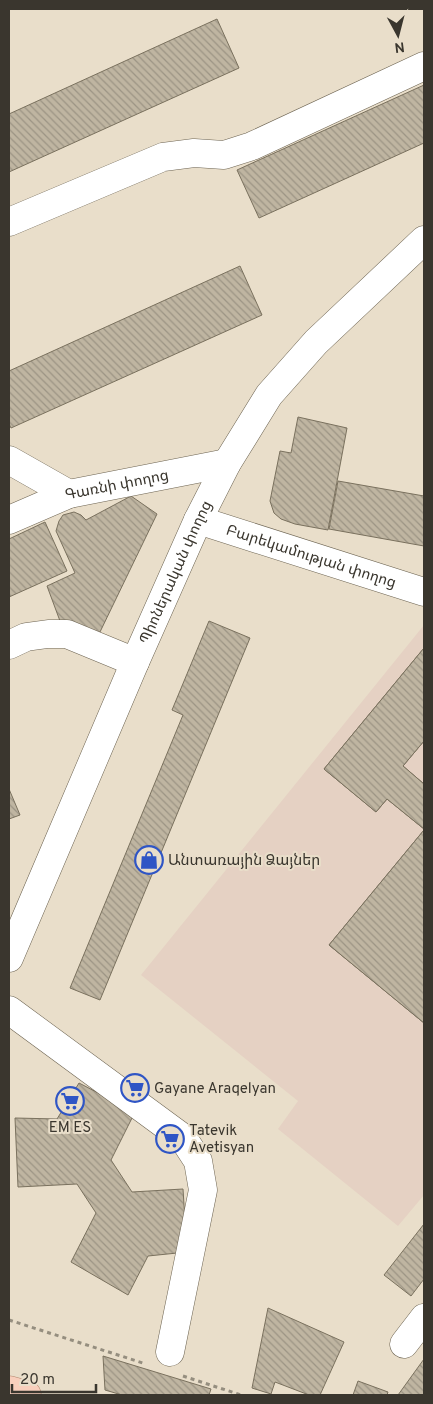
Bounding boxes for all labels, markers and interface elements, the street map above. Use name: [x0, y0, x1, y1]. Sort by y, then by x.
north arrow: [373, 10, 423, 60]
text: N: [393, 37, 405, 55]
street label: Գառնի փողոց: [63, 467, 171, 506]
street label: Պիոներական փողոց: [136, 498, 217, 648]
street label: Բարեկամության փողոց: [223, 522, 398, 594]
shop icon: Անտառային Ձայներ: [134, 845, 164, 875]
place label: Անտառային Ձայներ: [168, 852, 320, 871]
supermarket icon: Gayane Araqelyan: [120, 1073, 150, 1103]
place label: Gayane Araqelyan: [154, 1080, 276, 1099]
supermarket icon: EM ES: [55, 1086, 85, 1116]
place label: EM ES: [49, 1119, 91, 1138]
place label: Tatevik Avetisyan: [189, 1122, 254, 1158]
supermarket icon: Tatevik Avetisyan: [155, 1124, 185, 1154]
scale bar: [12, 1362, 96, 1394]
text: 20 m: [20, 1371, 55, 1390]

